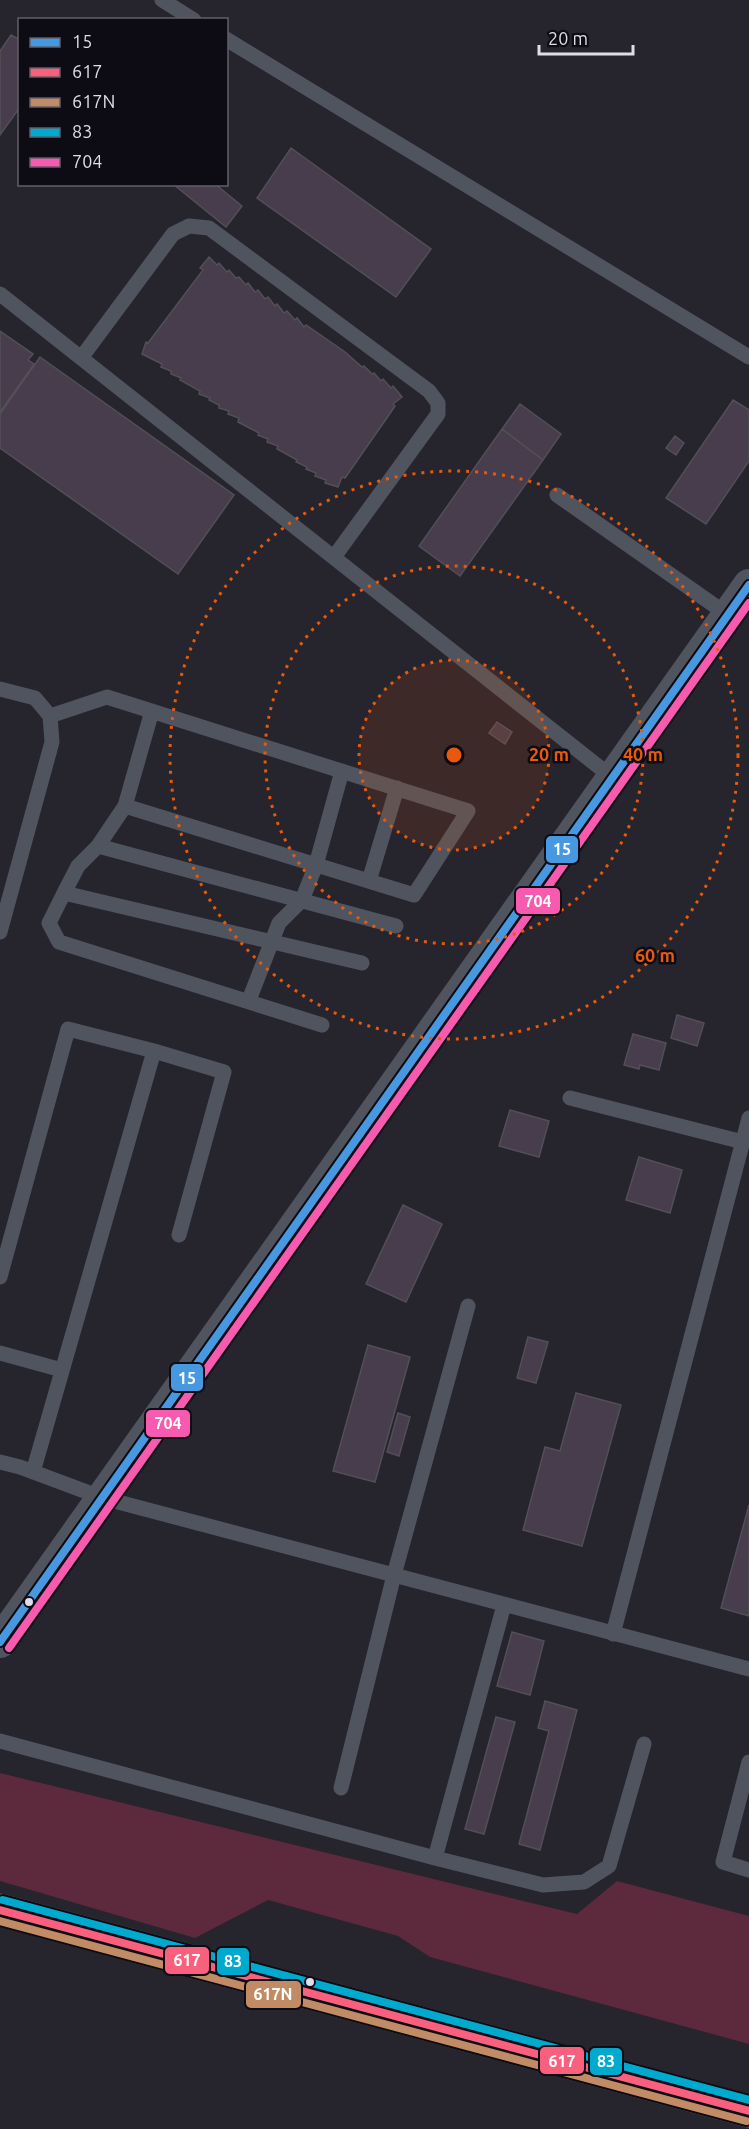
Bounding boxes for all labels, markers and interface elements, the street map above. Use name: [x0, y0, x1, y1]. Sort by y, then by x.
legend: [18, 18, 228, 186]
scale bar: [539, 18, 634, 56]
text: 20 m: [548, 28, 588, 48]
text: 15: [72, 31, 92, 51]
text: 617: [72, 61, 102, 81]
text: 617N: [72, 91, 115, 111]
text: 83: [72, 121, 92, 141]
text: 704: [72, 151, 102, 171]
text: 20 m: [529, 744, 569, 764]
text: 40 m: [623, 744, 663, 764]
centre of rings: [444, 745, 464, 765]
line badge: 15: [545, 835, 579, 864]
text: 15: [553, 840, 571, 858]
line badge: 704: [515, 887, 561, 915]
text: 704: [524, 892, 552, 910]
text: 60 m: [635, 945, 675, 965]
line badge: 15: [170, 1363, 204, 1392]
text: 15: [178, 1369, 196, 1387]
line badge: 704: [145, 1409, 191, 1438]
text: 704: [154, 1414, 182, 1432]
unlabelled marker: [23, 1596, 35, 1608]
line badge: 617: [164, 1946, 210, 1975]
line badge: 83: [216, 1947, 250, 1976]
text: 617: [173, 1951, 201, 1969]
text: 83: [224, 1952, 242, 1970]
unlabelled marker: [304, 1976, 316, 1988]
line badge: 617N: [245, 1980, 302, 2009]
text: 617N: [253, 1985, 293, 2003]
line badge: 617: [539, 2046, 585, 2075]
line badge: 83: [589, 2047, 623, 2076]
text: 617: [548, 2052, 576, 2070]
text: 83: [597, 2052, 615, 2070]

